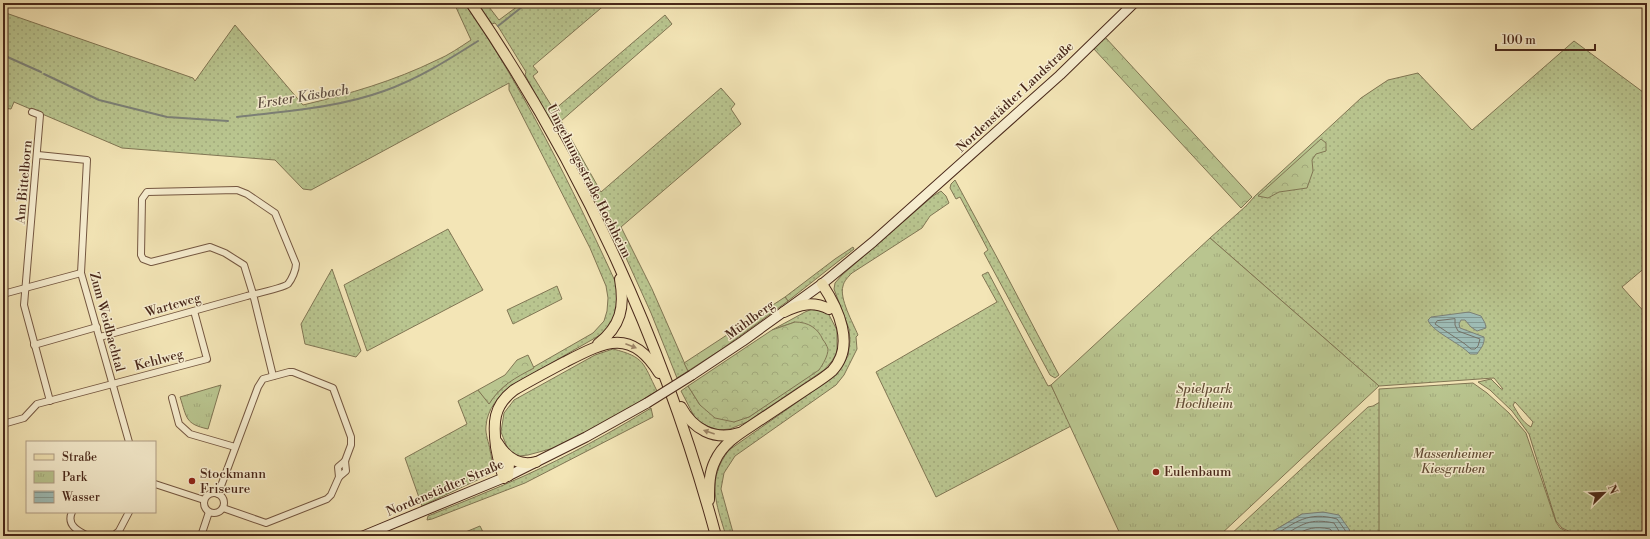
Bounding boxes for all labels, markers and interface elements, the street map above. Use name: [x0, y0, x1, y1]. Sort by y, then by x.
scale bar: [1496, 26, 1595, 52]
text: 100 m: [1502, 33, 1536, 48]
street label: Nordenstädter Landstraße: [953, 38, 1077, 156]
water label: Erster Käsbach: [255, 81, 350, 113]
street label: Umgehungsstraße Hochheim: [543, 102, 635, 261]
street label: Am Bittelborn: [12, 139, 36, 226]
street label: Zum Weidbachtal: [86, 270, 128, 374]
street label: Warteweg: [143, 289, 203, 321]
street label: Mühlberg: [722, 297, 778, 343]
one-way arrow: [625, 344, 637, 350]
street label: Kehlweg: [133, 346, 185, 374]
park label: Spielpark Hochheim: [1174, 381, 1233, 412]
one-way arrow: [702, 429, 714, 435]
legend: [26, 441, 156, 513]
park label: Massenheimer Kiesgruben: [1412, 446, 1494, 477]
text: Straße: [62, 450, 97, 465]
street label: Nordenstädter Straße: [384, 456, 507, 520]
place label: Eulenbaum: [1164, 464, 1232, 480]
place label: Stockmann Friseure: [200, 466, 266, 497]
marker: Eulenbaum: [1151, 467, 1161, 477]
text: Park: [62, 470, 88, 485]
north arrow: [1584, 473, 1624, 513]
marker: Stockmann Friseure: [187, 476, 197, 486]
text: N: [1604, 483, 1621, 496]
text: Wasser: [61, 490, 100, 505]

